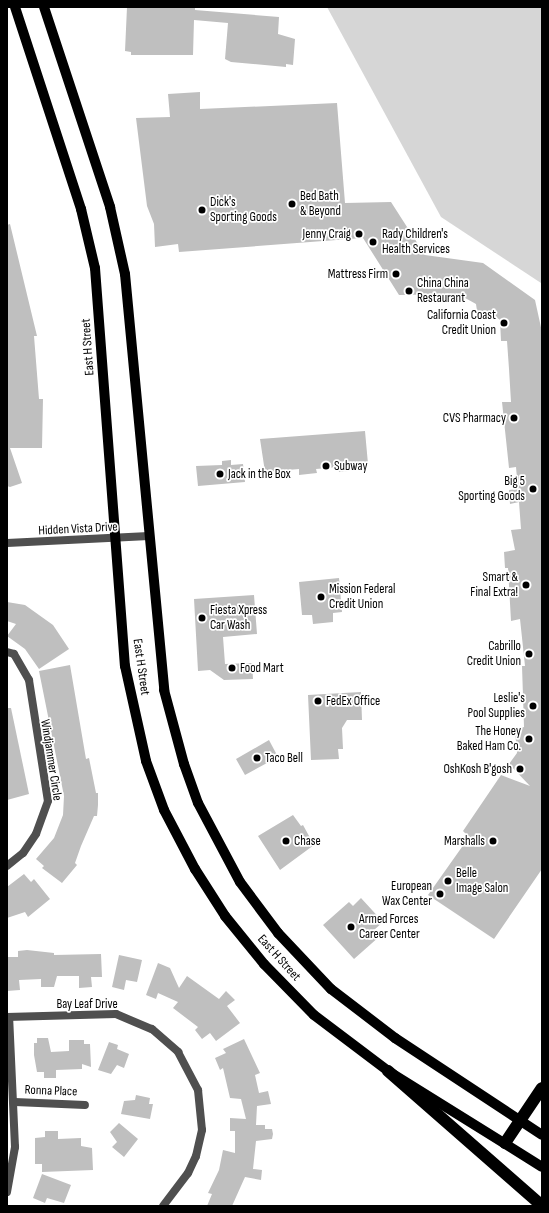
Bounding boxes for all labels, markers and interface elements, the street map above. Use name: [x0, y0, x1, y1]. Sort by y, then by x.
place label: Bed Bath & Beyond: [300, 189, 341, 220]
place label: Dick's Sporting Goods: [210, 195, 277, 226]
marker: Bed Bath & Beyond: [287, 199, 297, 209]
marker: Dick's Sporting Goods: [197, 205, 207, 215]
place label: Jenny Craig: [303, 226, 351, 242]
place label: Rady Children's Health Services: [382, 227, 450, 258]
marker: Jenny Craig: [354, 229, 364, 239]
marker: Rady Children's Health Services: [367, 236, 379, 248]
place label: Mattress Firm: [328, 266, 388, 282]
marker: Mattress Firm: [391, 269, 401, 279]
place label: China China Restaurant: [417, 276, 469, 307]
marker: China China Restaurant: [404, 286, 414, 296]
place label: California Coast Credit Union: [427, 308, 496, 339]
street label: East H Street: [78, 318, 98, 376]
marker: California Coast Credit Union: [499, 318, 509, 328]
place label: CVS Pharmacy: [443, 410, 506, 426]
marker: CVS Pharmacy: [509, 413, 519, 423]
place label: Subway: [334, 458, 367, 474]
marker: Subway: [321, 461, 331, 471]
place label: Jack in the Box: [228, 466, 291, 482]
marker: Jack in the Box: [215, 469, 225, 479]
place label: Big 5 Sporting Goods: [458, 474, 525, 505]
marker: Big 5 Sporting Goods: [528, 484, 538, 494]
street label: Hidden Vista Drive: [38, 519, 118, 539]
place label: Smart & Final Extra!: [470, 570, 518, 601]
marker: Smart & Final Extra!: [521, 580, 531, 590]
place label: Mission Federal Credit Union: [329, 582, 395, 613]
marker: Mission Federal Credit Union: [316, 592, 326, 602]
place label: Fiesta Xpress Car Wash: [210, 603, 267, 634]
marker: Fiesta Xpress Car Wash: [197, 613, 207, 623]
street label: East H Street: [129, 638, 153, 696]
place label: Cabrillo Credit Union: [467, 639, 521, 670]
marker: Cabrillo Credit Union: [524, 649, 534, 659]
place label: Food Mart: [240, 660, 284, 676]
marker: Food Mart: [227, 663, 237, 673]
place label: Leslie's Pool Supplies: [467, 691, 525, 722]
place label: FedEx Office: [326, 693, 380, 709]
marker: FedEx Office: [313, 696, 323, 706]
marker: Leslie's Pool Supplies: [528, 701, 538, 711]
street label: Windjammer Circle: [37, 718, 65, 802]
place label: The Honey Baked Ham Co.: [457, 724, 521, 755]
marker: The Honey Baked Ham Co.: [524, 734, 534, 744]
place label: Taco Bell: [265, 750, 303, 766]
marker: Taco Bell: [252, 753, 262, 763]
place label: OshKosh B'gosh: [443, 761, 512, 777]
marker: OshKosh B'gosh: [515, 764, 525, 774]
place label: Chase: [294, 833, 321, 849]
place label: Marshalls: [444, 833, 485, 849]
marker: Chase: [281, 836, 291, 846]
marker: Marshalls: [488, 836, 498, 846]
place label: Belle Image Salon: [456, 866, 508, 897]
marker: Belle Image Salon: [443, 876, 453, 886]
place label: European Wax Center: [382, 879, 432, 910]
marker: European Wax Center: [435, 889, 445, 899]
place label: Armed Forces Career Center: [359, 912, 420, 943]
marker: Armed Forces Career Center: [346, 922, 356, 932]
street label: East H Street: [254, 932, 304, 984]
street label: Bay Leaf Drive: [56, 996, 118, 1012]
street label: Ronna Place: [24, 1082, 78, 1100]

